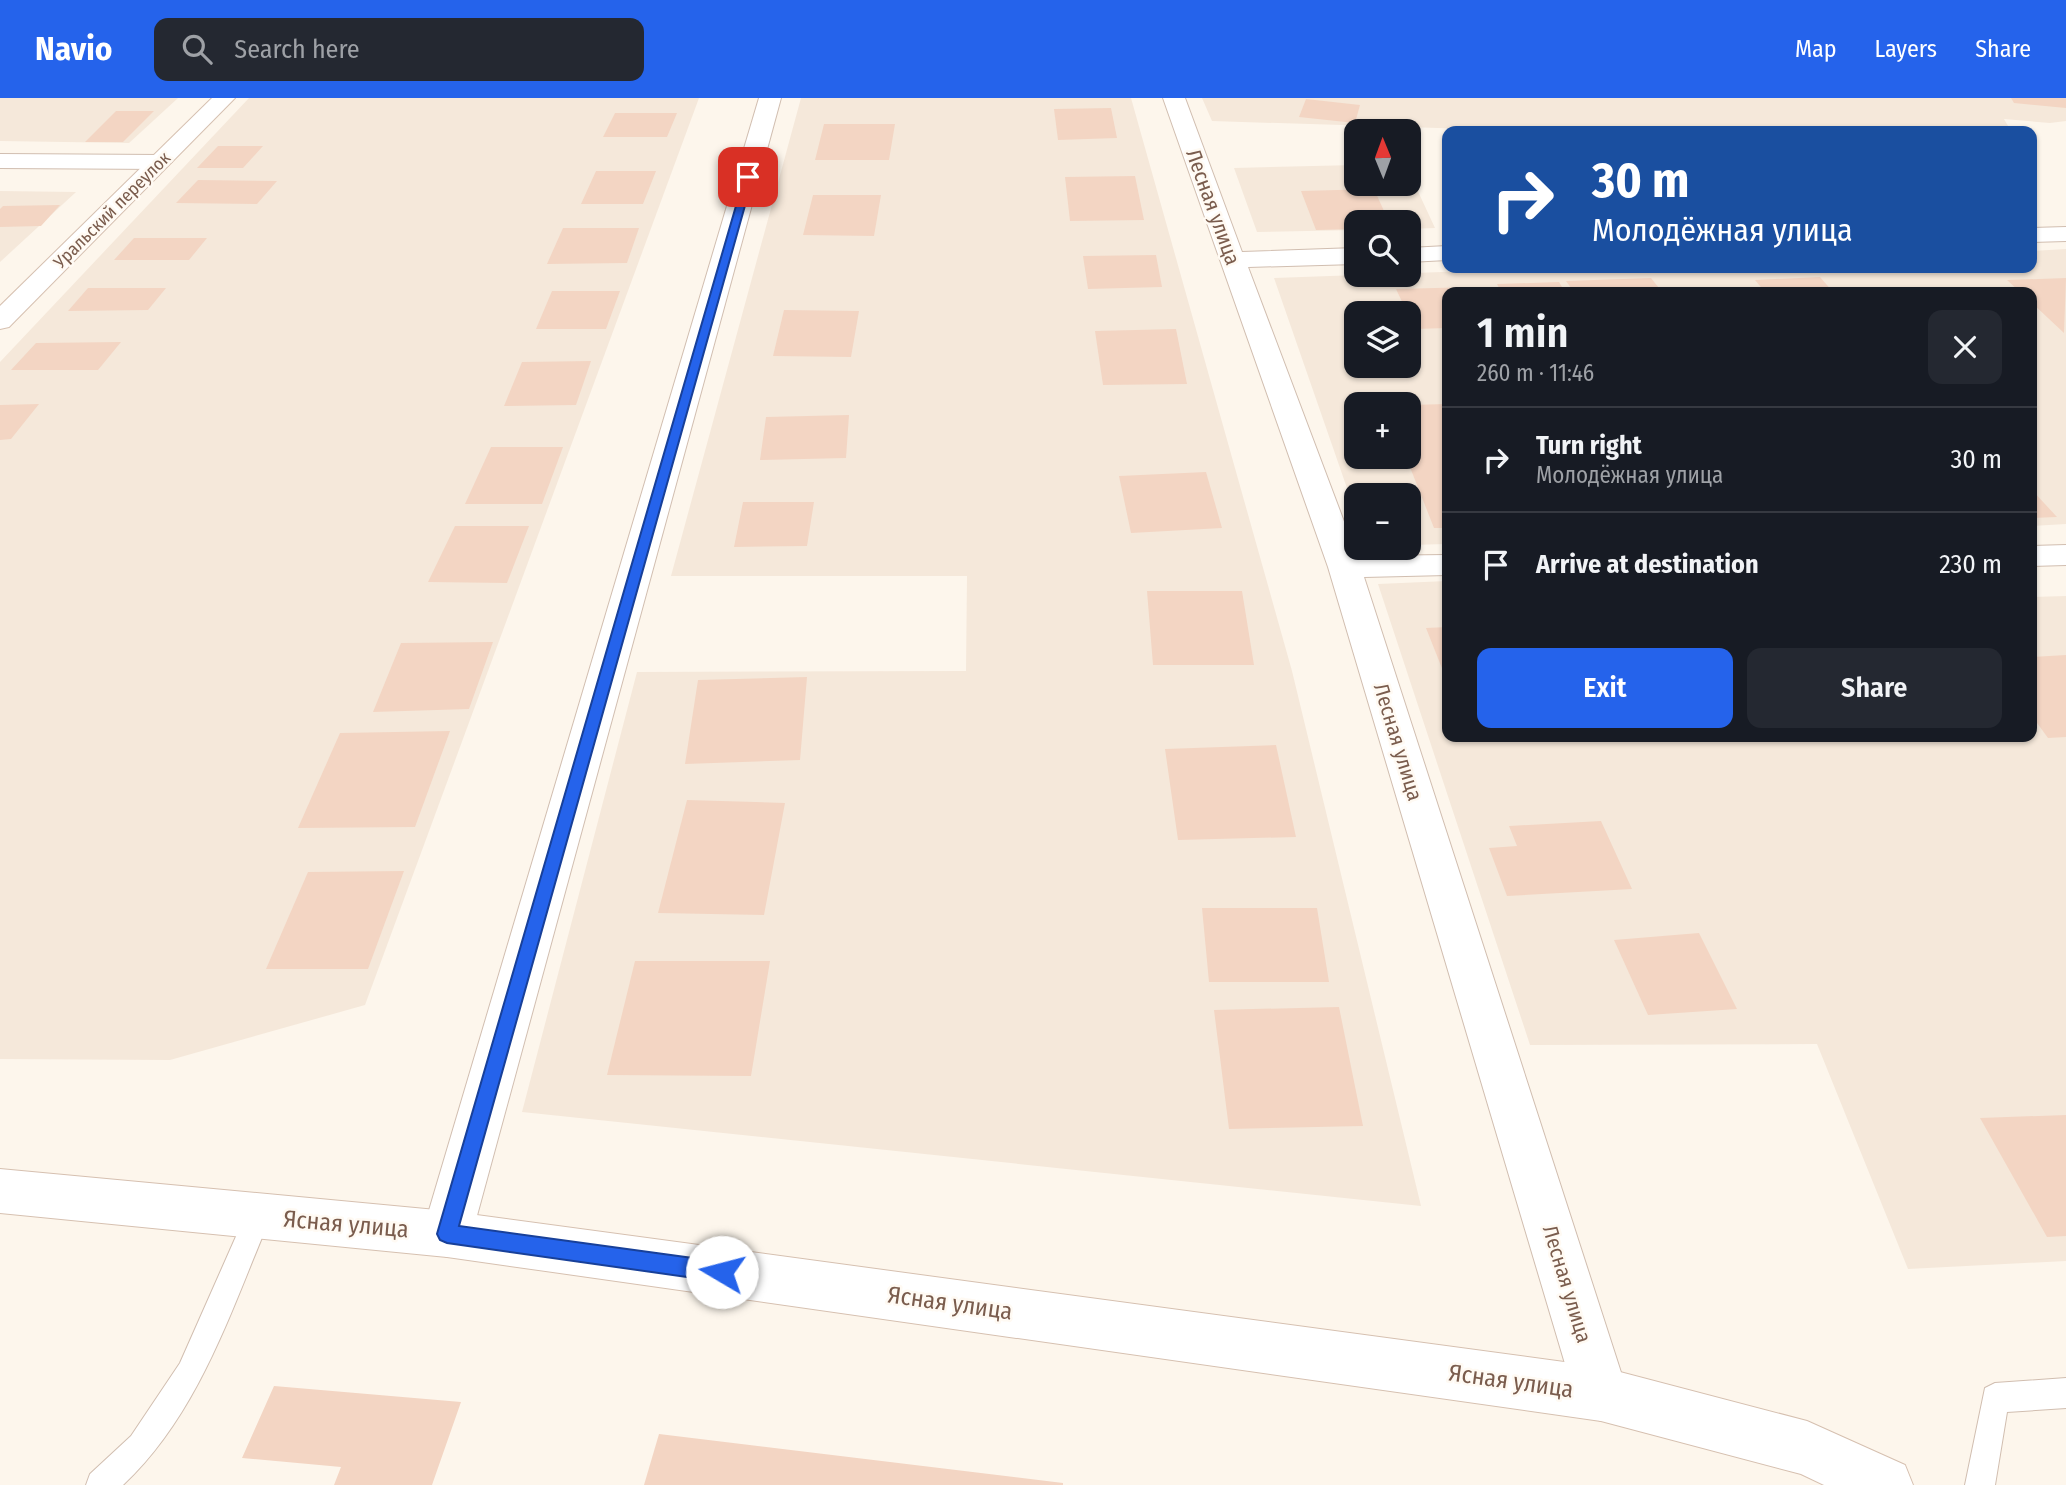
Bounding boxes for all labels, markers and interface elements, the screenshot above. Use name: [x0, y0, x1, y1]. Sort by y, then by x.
search box: [154, 18, 644, 81]
text: Navio: [35, 29, 112, 69]
icon: search: [178, 30, 216, 68]
text: Search here: [234, 34, 360, 65]
text: Map: [1795, 35, 1837, 63]
text: Layers: [1875, 35, 1937, 63]
text: Share: [1975, 35, 2031, 63]
north arrow: [1344, 119, 1421, 196]
map controls: [1344, 119, 1421, 560]
street label: Лесная улица: [1180, 146, 1246, 268]
street label: Уральский переулок: [48, 147, 175, 274]
pin: [718, 147, 778, 207]
text: 30 m: [1592, 151, 1690, 210]
icon: right: [1477, 154, 1568, 245]
icon: arrive: [729, 158, 767, 196]
button: search: [1344, 210, 1421, 287]
text: Молодёжная улица: [1592, 211, 1853, 249]
button: layers: [1344, 301, 1421, 378]
text: 1 min: [1477, 308, 1568, 358]
button: close: [1928, 310, 2002, 384]
text: 260 m · 11:46: [1477, 359, 1594, 387]
button: +: [1344, 392, 1421, 469]
text: Turn right: [1536, 430, 1642, 461]
icon: right: [1477, 441, 1515, 479]
text: 30 m: [1951, 444, 2002, 475]
text: Молодёжная улица: [1536, 461, 1723, 489]
button: −: [1344, 483, 1421, 560]
icon: arrive: [1477, 546, 1515, 584]
text: Arrive at destination: [1536, 549, 1759, 580]
text: 230 m: [1939, 549, 2002, 580]
button: Exit: [1477, 648, 1733, 728]
button: Share: [1747, 648, 2002, 728]
street label: Лесная улица: [1368, 680, 1428, 804]
street label: Ясная улица: [282, 1205, 410, 1243]
street label: Лесная улица: [1537, 1222, 1597, 1346]
position arrow: [685, 1235, 759, 1309]
street label: Ясная улица: [886, 1280, 1014, 1326]
street label: Ясная улица: [1447, 1358, 1575, 1404]

